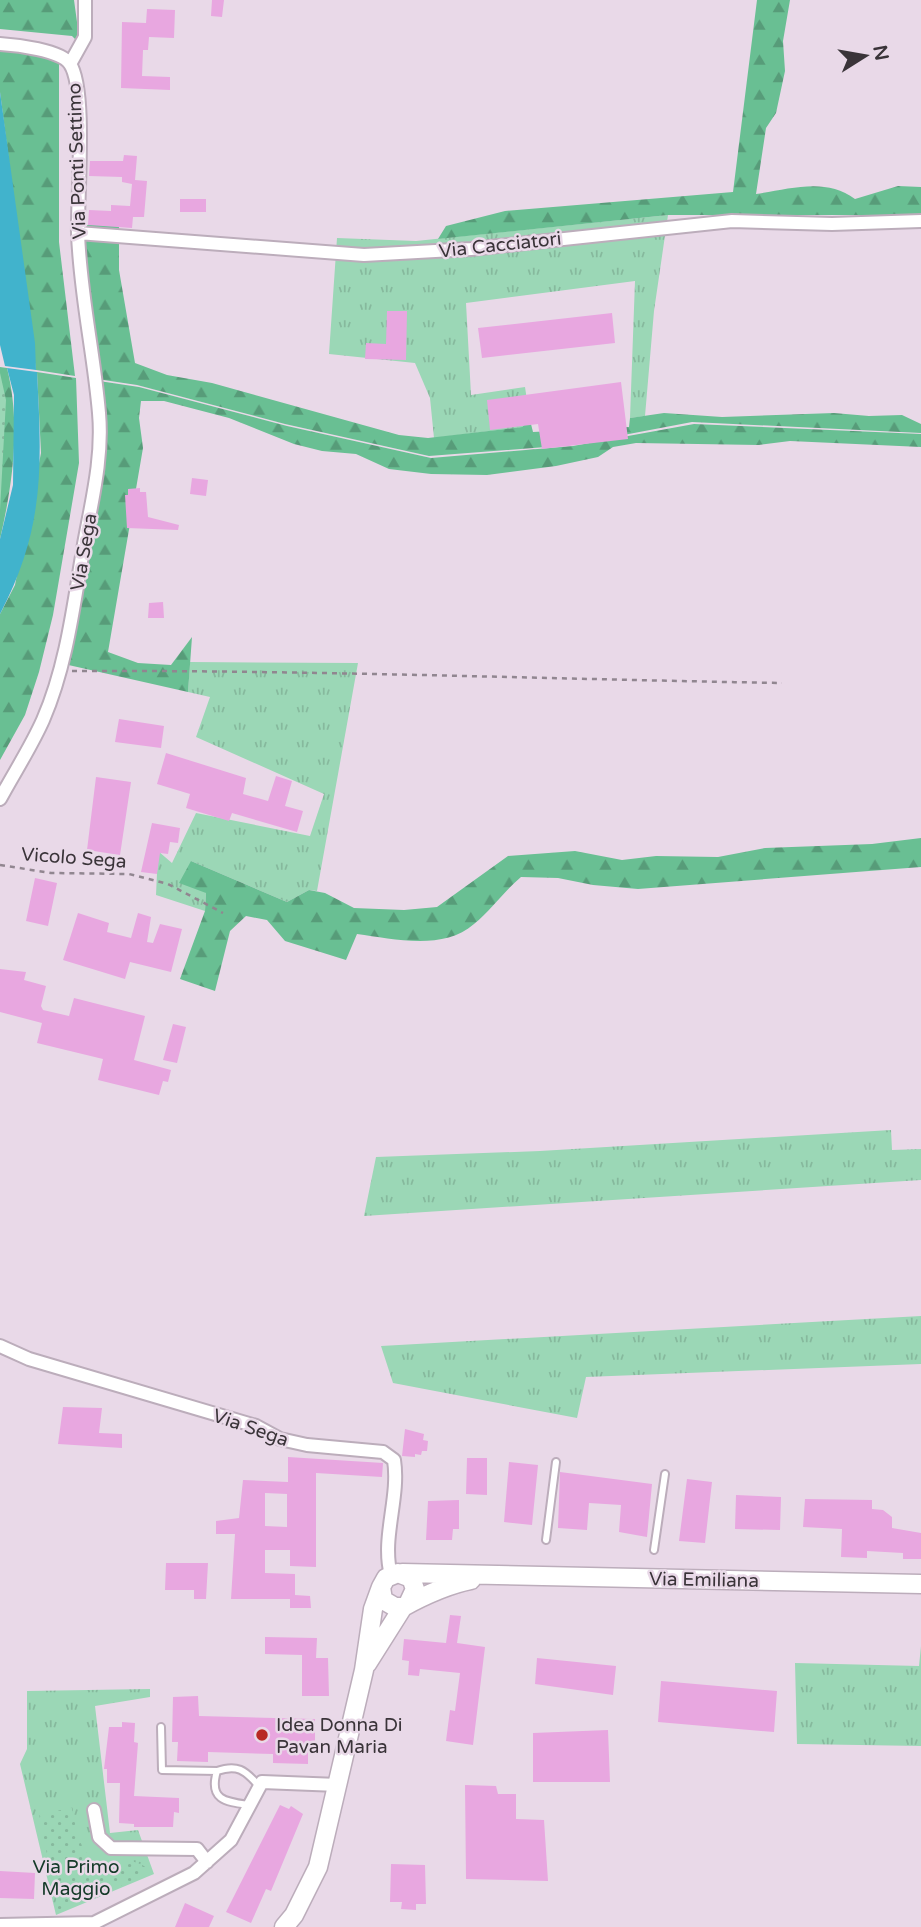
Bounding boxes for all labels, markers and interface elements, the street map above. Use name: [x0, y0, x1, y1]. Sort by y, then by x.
north arrow: [830, 21, 900, 91]
text: N: [868, 43, 893, 63]
street label: Via Ponti Settimo: [63, 82, 91, 239]
street label: Via Cacciatori: [438, 228, 563, 262]
street label: Via Sega: [66, 512, 102, 593]
street label: Vicolo Sega: [20, 843, 127, 873]
street label: Via Sega: [210, 1405, 291, 1451]
street label: Via Emiliana: [649, 1568, 759, 1592]
place label: Idea Donna Di Pavan Maria: [276, 1714, 403, 1758]
marker: Idea Donna Di Pavan Maria: [254, 1727, 270, 1743]
park label: Via Primo Maggio: [33, 1856, 119, 1900]

